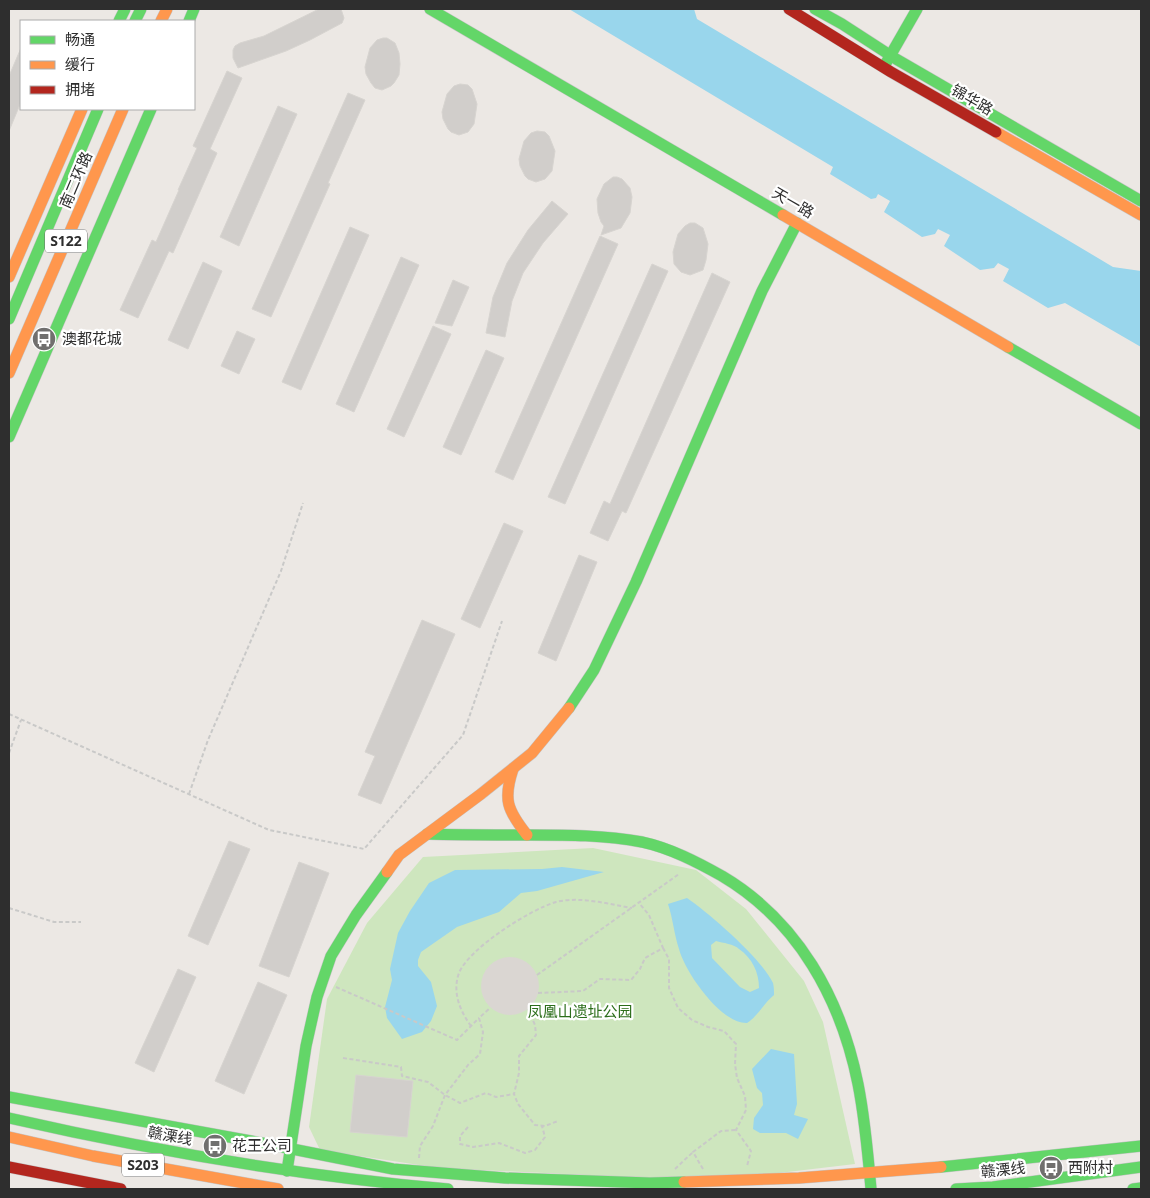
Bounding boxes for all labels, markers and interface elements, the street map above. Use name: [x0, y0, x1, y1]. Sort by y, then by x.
legend: [20, 20, 195, 110]
text: 畅通: [65, 29, 95, 49]
text: 缓行: [65, 54, 95, 74]
text: 拥堵: [65, 79, 95, 99]
street label: 锦华路: [948, 79, 997, 119]
street label: 南二环路: [54, 148, 96, 211]
street label: 天一路: [769, 182, 818, 222]
road number: S122: [45, 230, 87, 252]
bus stop icon: 澳都花城: [31, 326, 57, 352]
place label: 澳都花城: [62, 328, 122, 348]
park label: 凤凰山遗址公园: [527, 1001, 633, 1021]
street label: 赣溧线: [146, 1121, 194, 1149]
bus stop icon: 花王公司: [202, 1133, 228, 1159]
place label: 花王公司: [232, 1135, 292, 1155]
road number: S203: [122, 1154, 164, 1176]
bus stop icon: 西附村: [1038, 1155, 1064, 1181]
street label: 赣溧线: [979, 1157, 1026, 1181]
place label: 西附村: [1068, 1157, 1113, 1177]

